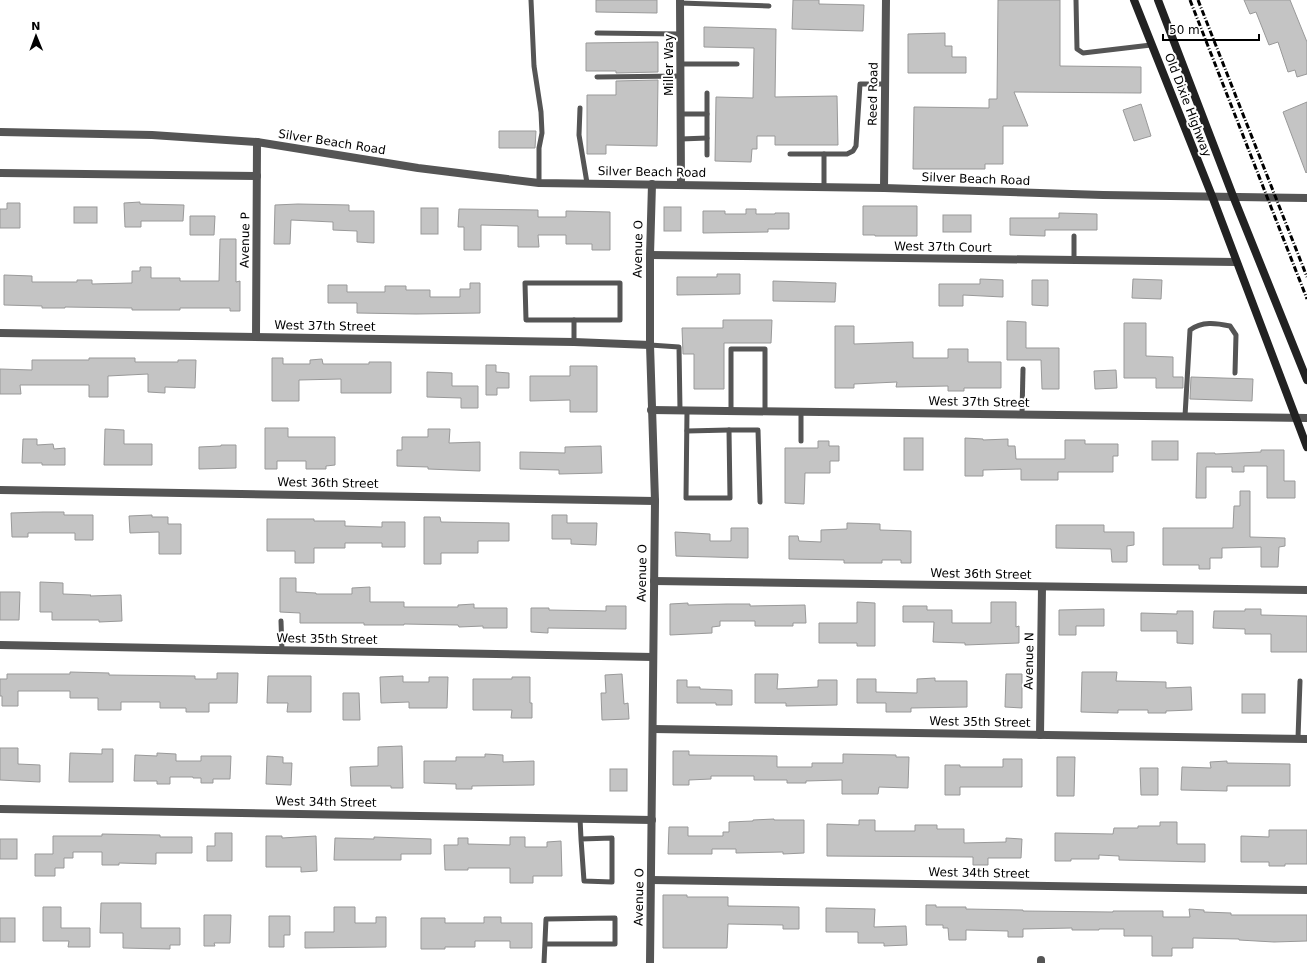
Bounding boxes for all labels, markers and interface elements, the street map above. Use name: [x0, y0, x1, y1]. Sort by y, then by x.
north arrow: [16, 16, 56, 56]
scale bar: [1163, 16, 1259, 42]
text: N: [31, 20, 41, 33]
text: 50 m: [1169, 23, 1200, 37]
street label: Miller Way: [662, 34, 676, 96]
street label: Old Dixie Highway: [1162, 51, 1214, 159]
street label: Reed Road: [865, 62, 881, 126]
street label: Silver Beach Road: [277, 127, 387, 157]
street label: Silver Beach Road: [598, 164, 706, 180]
street label: Silver Beach Road: [921, 170, 1031, 188]
street label: Avenue P: [238, 212, 252, 268]
street label: Avenue O: [630, 220, 646, 278]
street label: West 37th Court: [894, 239, 992, 255]
street label: West 37th Street: [274, 318, 376, 334]
street label: West 37th Street: [928, 394, 1030, 410]
street label: West 36th Street: [277, 475, 379, 491]
street label: Avenue O: [634, 544, 650, 602]
street label: West 36th Street: [930, 566, 1032, 582]
street label: West 35th Street: [276, 631, 378, 647]
street label: Avenue N: [1022, 632, 1036, 690]
street label: West 35th Street: [929, 714, 1031, 730]
street label: West 34th Street: [275, 794, 377, 810]
street label: West 34th Street: [928, 865, 1030, 881]
street label: Avenue O: [631, 868, 647, 926]

